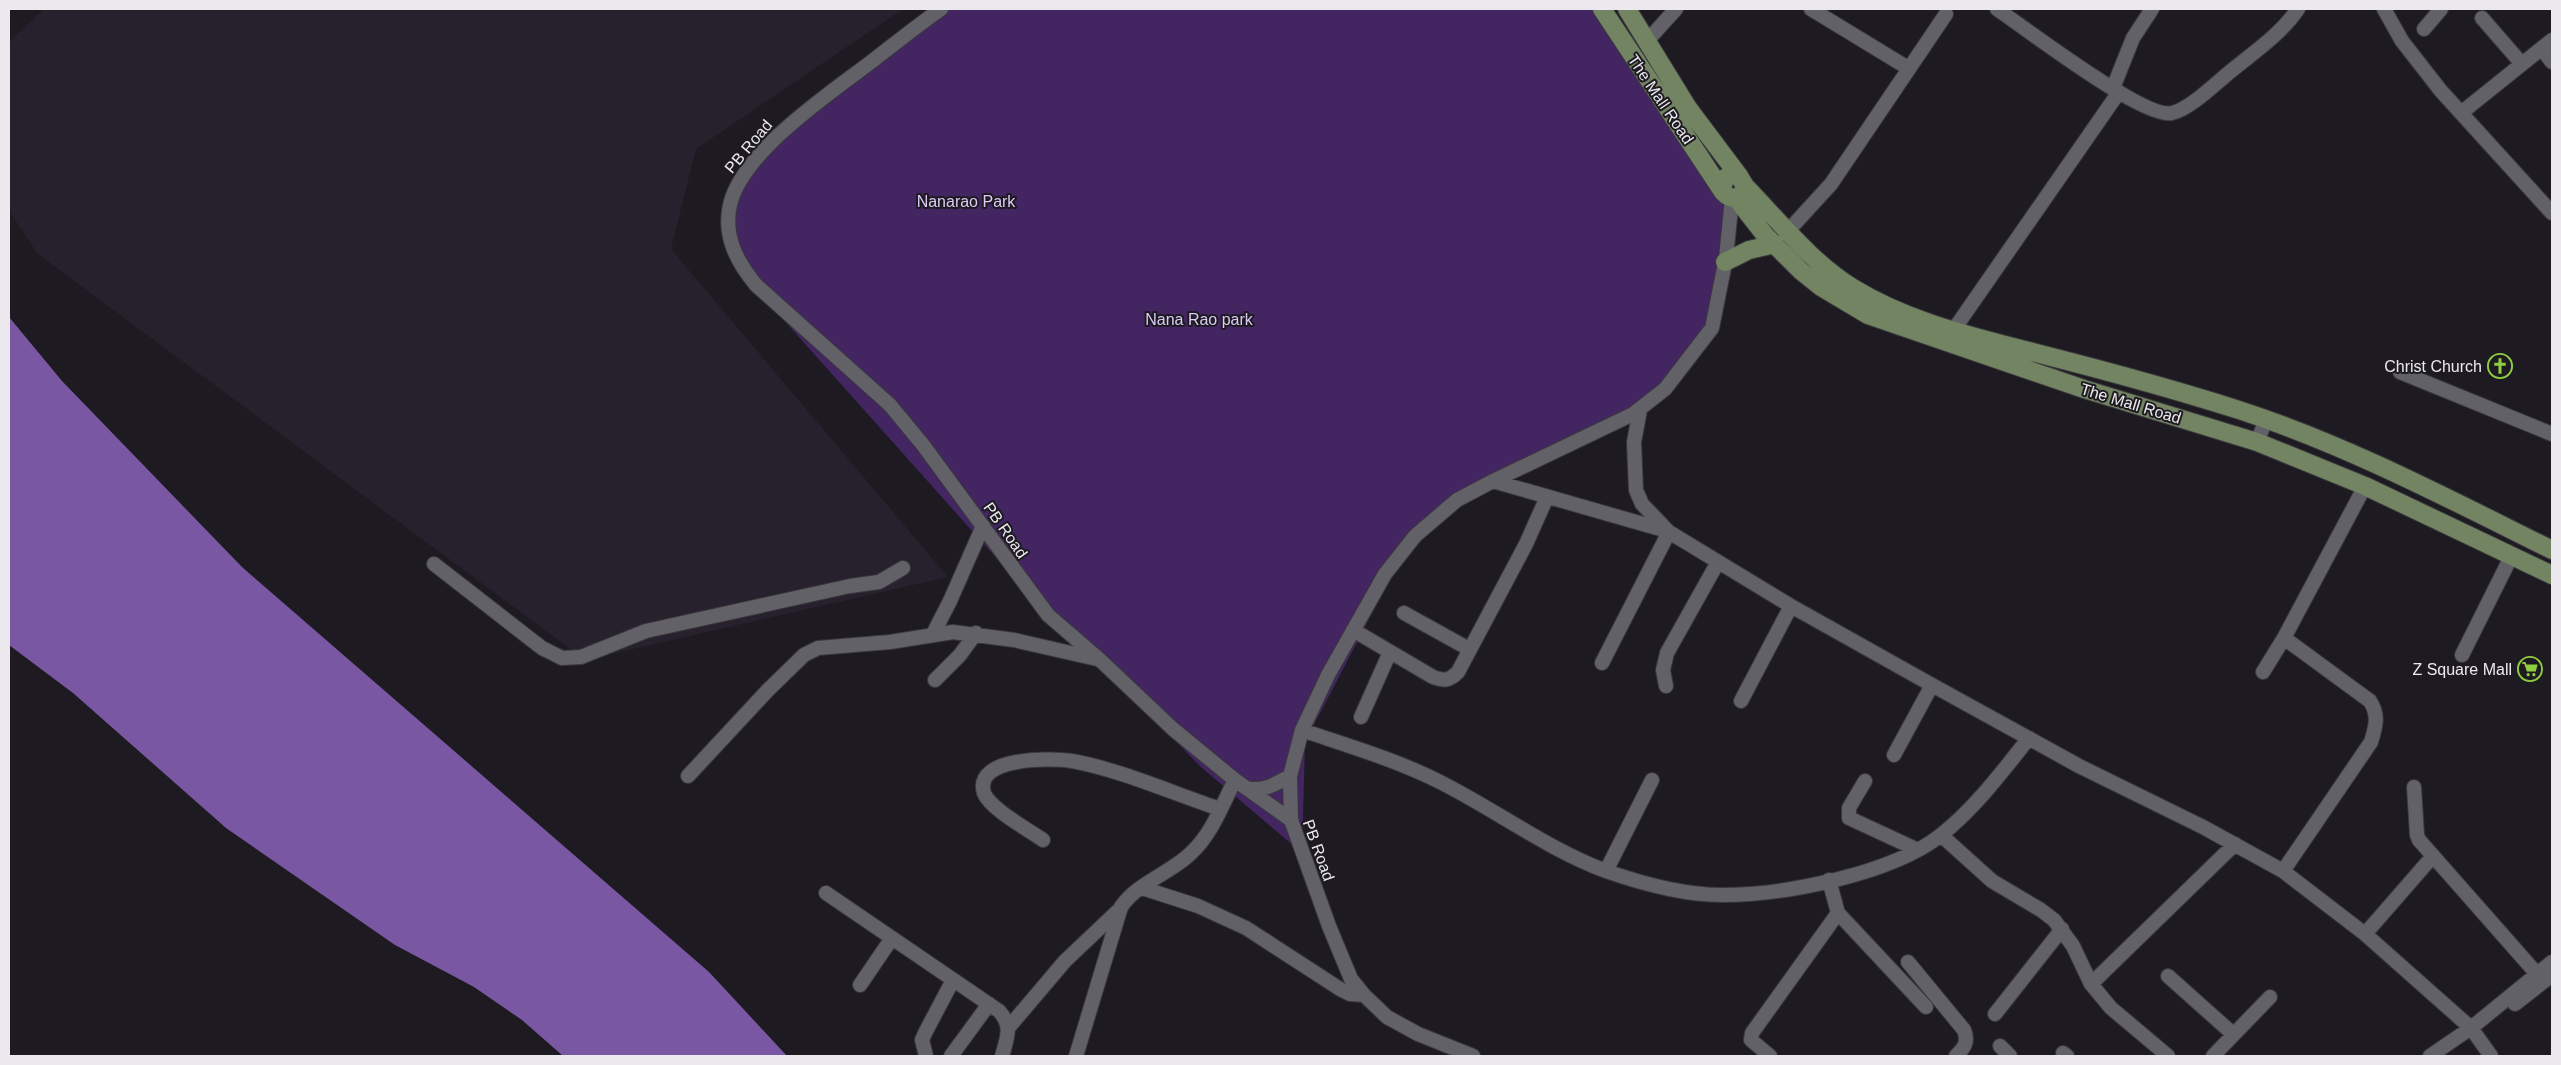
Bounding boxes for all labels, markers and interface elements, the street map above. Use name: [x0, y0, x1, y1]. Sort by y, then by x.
street label: The Mall Road: [1624, 51, 1697, 147]
street label: PB Road: [721, 116, 775, 176]
park label: Nanarao Park: [917, 193, 1016, 210]
park label: Nana Rao park: [1145, 311, 1254, 328]
church icon: Christ Church: [2487, 353, 2513, 379]
place label: Christ Church: [2384, 358, 2482, 375]
street label: The Mall Road: [2079, 380, 2183, 427]
street label: PB Road: [980, 499, 1031, 561]
supermarket icon: Z Square Mall: [2517, 656, 2543, 682]
place label: Z Square Mall: [2412, 661, 2512, 678]
street label: PB Road: [1300, 817, 1337, 883]

